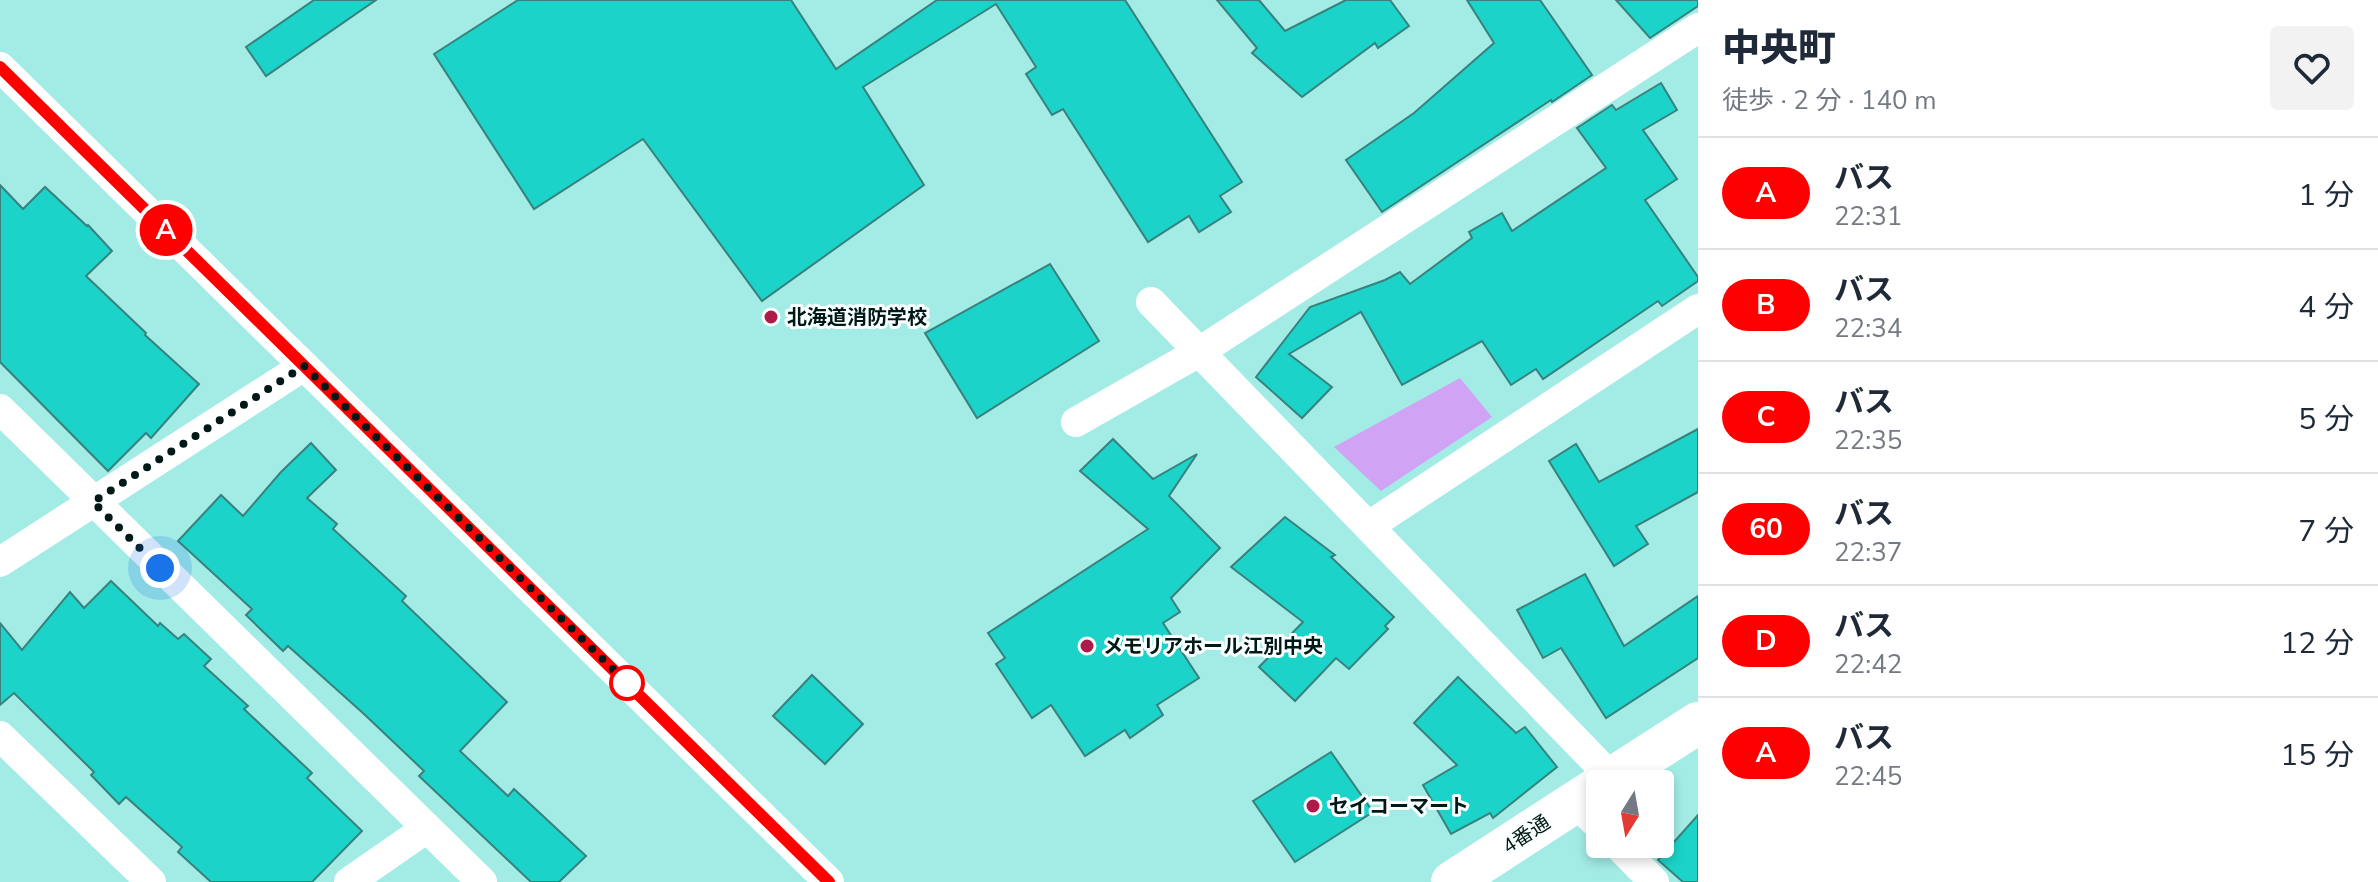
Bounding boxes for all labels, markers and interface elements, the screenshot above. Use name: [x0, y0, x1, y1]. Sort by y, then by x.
text: 中央町: [1722, 23, 1836, 74]
button: heart: [2270, 26, 2354, 110]
text: 徒歩 · 2 分 · 140 m: [1722, 83, 1937, 118]
text: バス: [1834, 158, 1894, 199]
text: A: [1756, 174, 1776, 212]
text: 1 分: [2298, 175, 2354, 216]
text: 22:31: [1834, 199, 1902, 234]
line badge: A: [140, 204, 192, 256]
text: A: [156, 211, 176, 249]
text: バス: [1834, 270, 1894, 311]
text: B: [1756, 286, 1776, 324]
text: 4 分: [2298, 287, 2354, 328]
place label: 北海道消防学校: [787, 304, 927, 331]
marker: 北海道消防学校: [762, 308, 780, 326]
text: 22:34: [1834, 311, 1902, 346]
text: バス: [1834, 382, 1894, 423]
text: C: [1756, 398, 1776, 436]
text: 5 分: [2298, 399, 2354, 440]
text: 22:35: [1834, 423, 1902, 458]
text: バス: [1834, 494, 1894, 535]
text: 60: [1749, 510, 1783, 548]
text: 7 分: [2298, 511, 2354, 552]
text: 22:37: [1834, 535, 1902, 570]
your location: [140, 548, 180, 588]
text: バス: [1834, 606, 1894, 647]
text: D: [1755, 622, 1777, 660]
text: 12 分: [2280, 623, 2354, 664]
place label: メモリアホール江別中央: [1103, 633, 1323, 660]
marker: メモリアホール江別中央: [1078, 637, 1096, 655]
text: 22:42: [1834, 647, 1902, 682]
unlabelled marker: [610, 666, 644, 700]
text: バス: [1834, 718, 1894, 759]
text: A: [1756, 734, 1776, 772]
text: 15 分: [2280, 735, 2354, 776]
text: 22:45: [1834, 759, 1902, 794]
north arrow: [1586, 770, 1674, 858]
map controls: [1586, 770, 1674, 858]
place label: セイコーマート: [1329, 793, 1469, 820]
marker: セイコーマート: [1304, 797, 1322, 815]
street label: 4番通: [1497, 809, 1555, 860]

